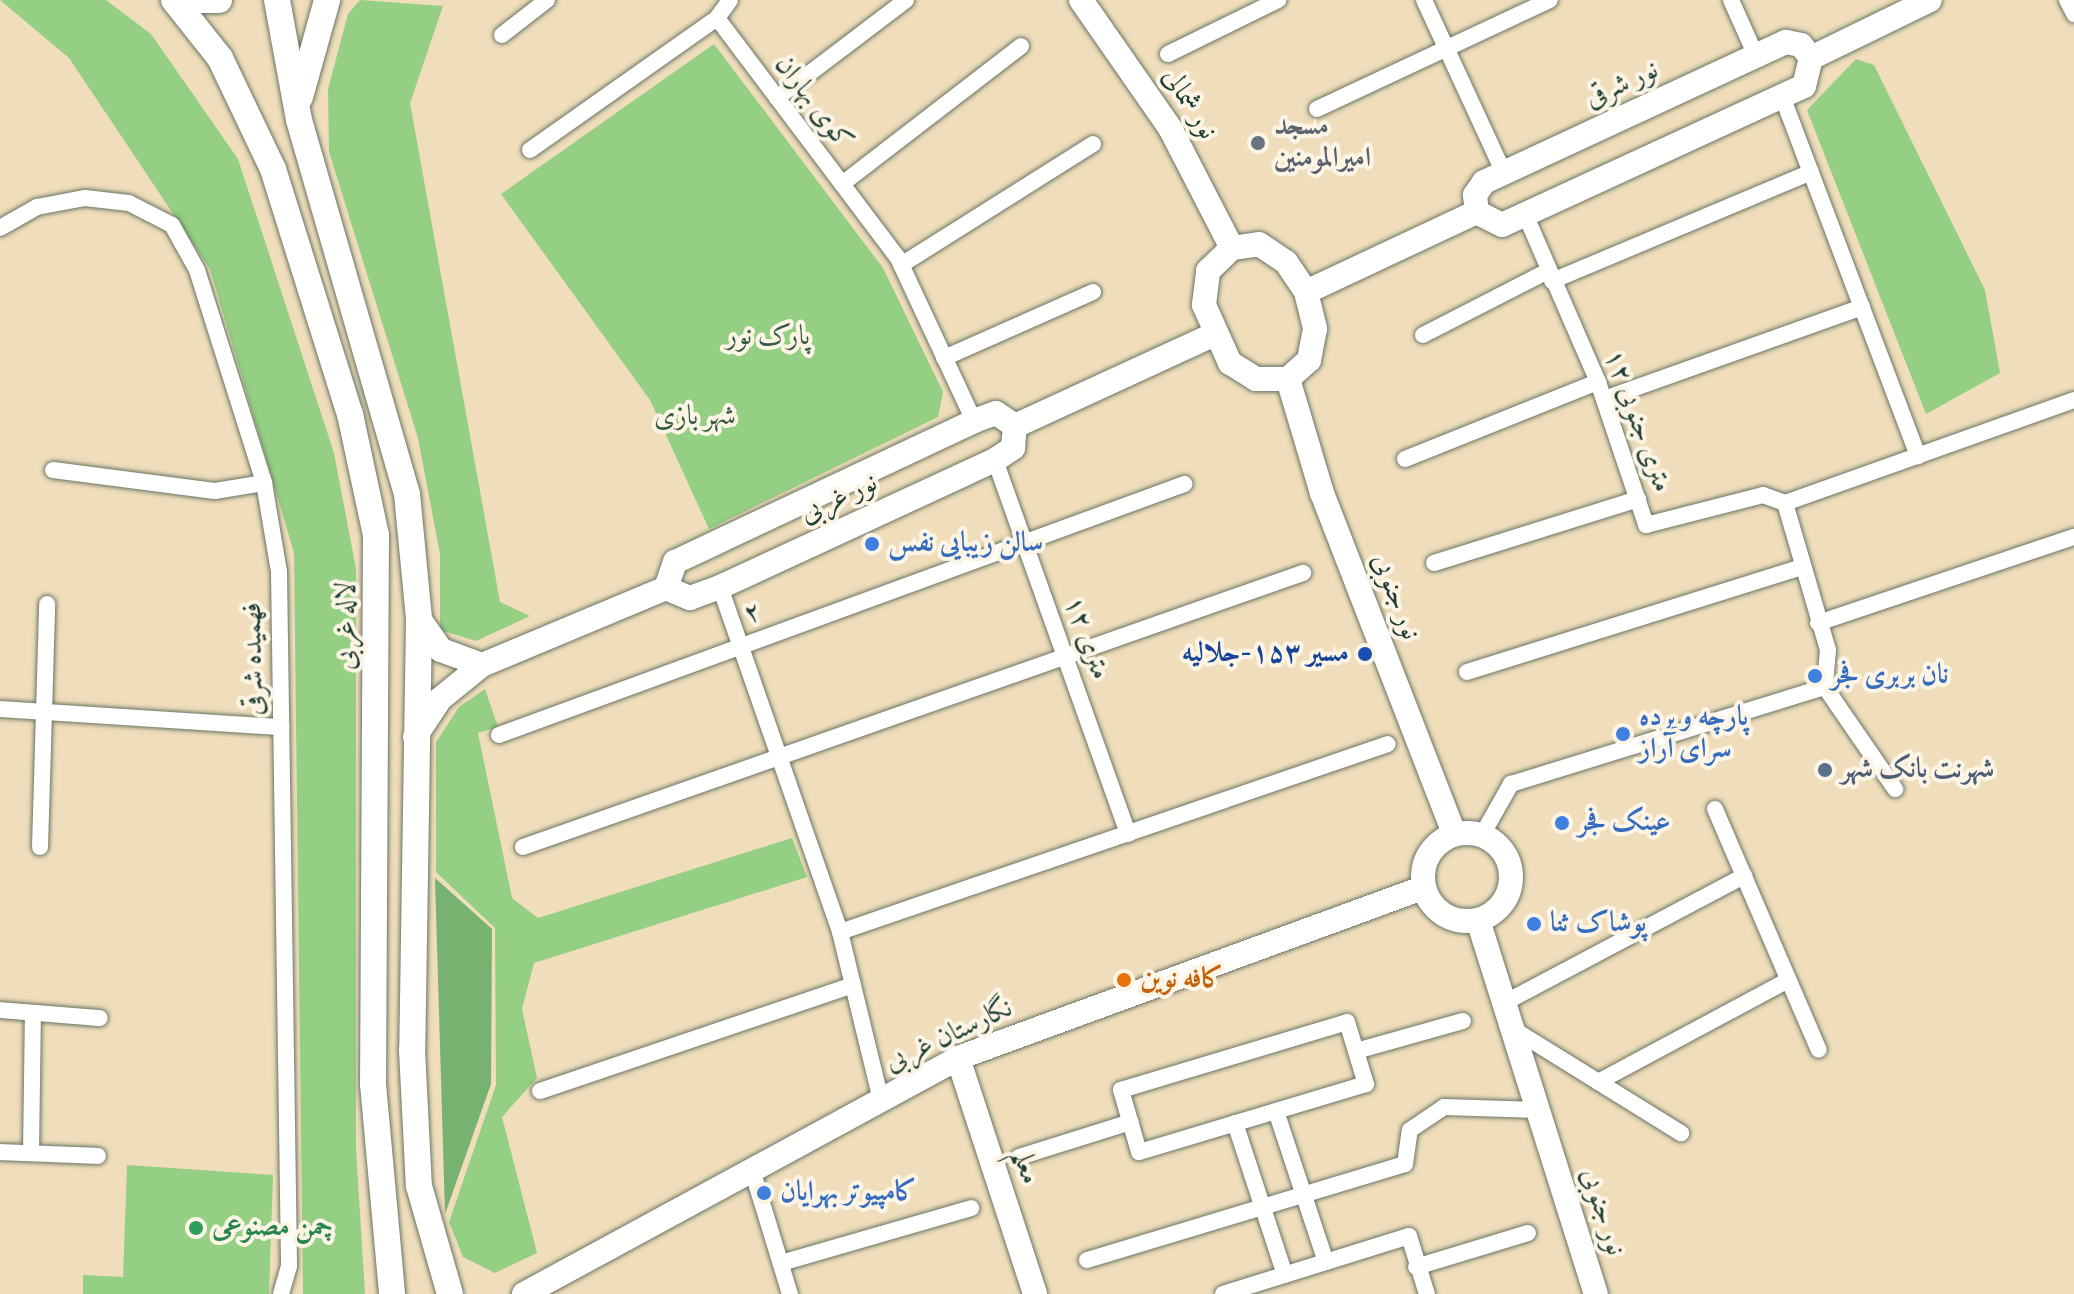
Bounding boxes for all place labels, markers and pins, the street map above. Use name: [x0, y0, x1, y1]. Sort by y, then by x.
place label: مسجد امیرالمومنین: [1274, 110, 1371, 176]
marker: مسجد امیرالمومنین: [1249, 134, 1267, 152]
place label: سالن زیبایی نفس: [888, 527, 1043, 561]
marker: سالن زیبایی نفس: [863, 535, 881, 553]
place label: مسیر ۱۵۳-جلالیه: [1182, 637, 1349, 671]
marker: مسیر ۱۵۳-جلالیه: [1356, 645, 1374, 663]
place label: نان بربری فجر: [1831, 659, 1949, 693]
marker: نان بربری فجر: [1806, 667, 1824, 685]
place label: پارچه و پرده سرای آراز: [1639, 701, 1748, 767]
marker: پارچه و پرده سرای آراز: [1614, 725, 1632, 743]
place label: شهرنت بانک شهر: [1841, 753, 1994, 787]
marker: شهرنت بانک شهر: [1816, 761, 1834, 779]
place label: عینک فجر: [1578, 806, 1670, 840]
marker: عینک فجر: [1553, 814, 1571, 832]
place label: پوشاک ثنا: [1550, 907, 1646, 941]
marker: پوشاک ثنا: [1525, 915, 1543, 933]
place label: کافه نوین: [1140, 963, 1223, 997]
marker: کافه نوین: [1115, 971, 1133, 989]
place label: کامپیوتر بهرایان: [780, 1176, 917, 1210]
marker: کامپیوتر بهرایان: [755, 1184, 773, 1202]
place label: چمن مصنوعی: [212, 1211, 333, 1245]
marker: چمن مصنوعی: [187, 1219, 205, 1237]

